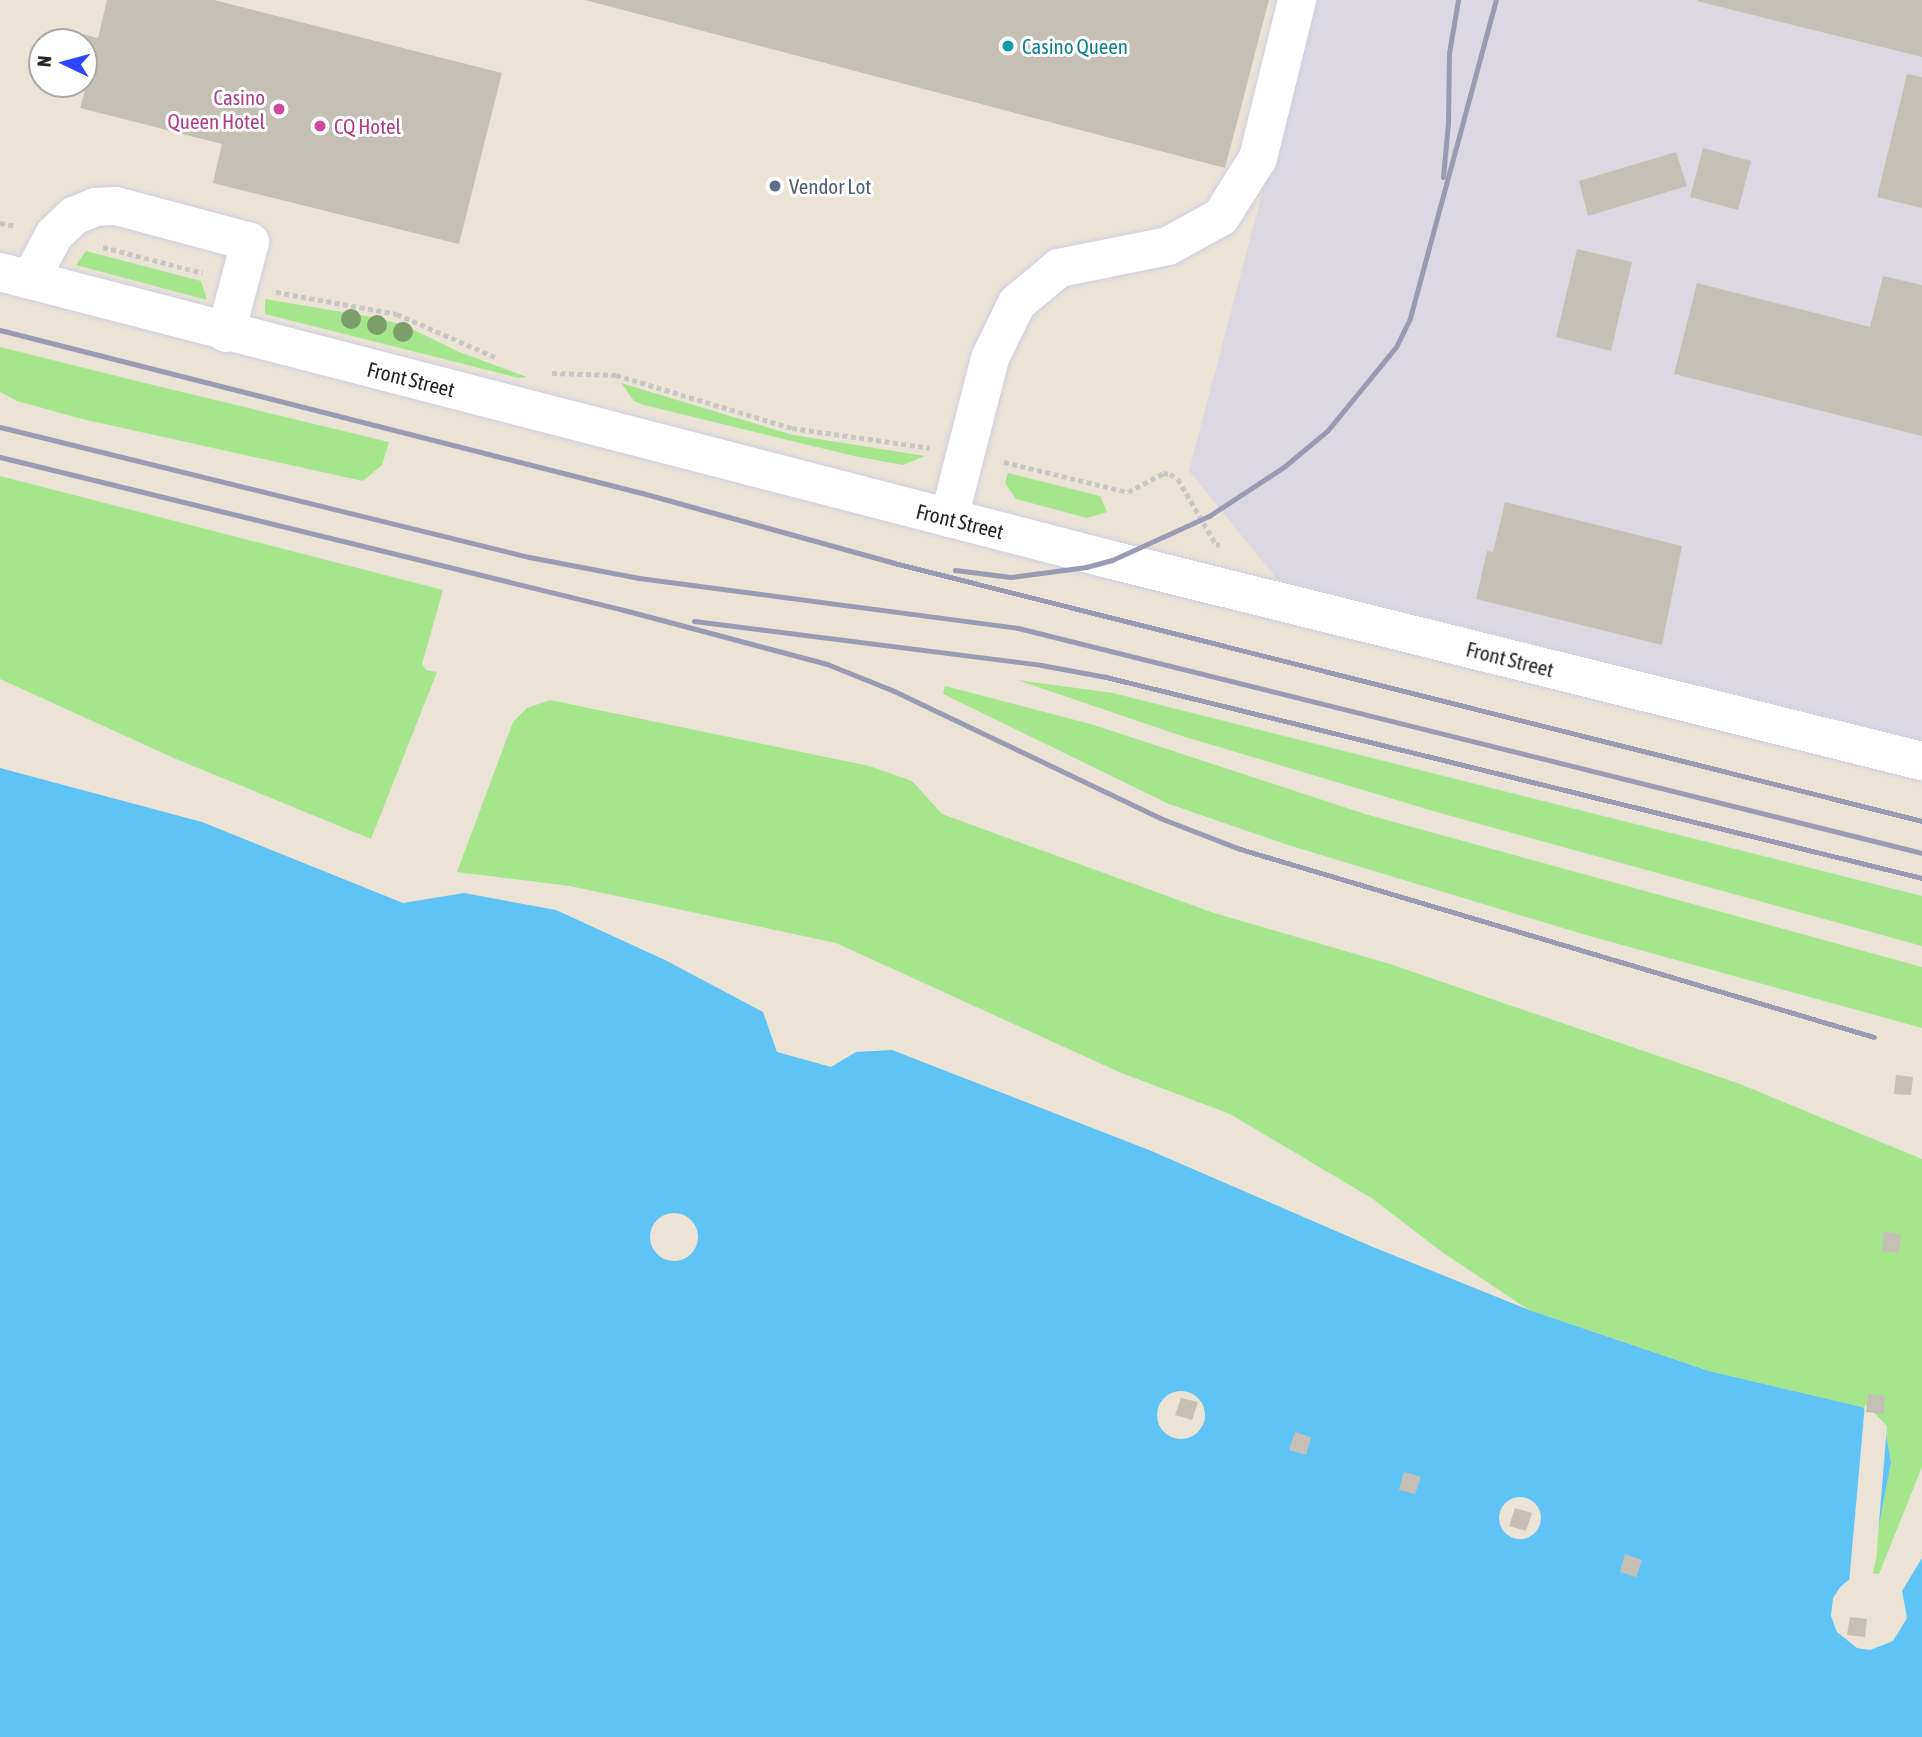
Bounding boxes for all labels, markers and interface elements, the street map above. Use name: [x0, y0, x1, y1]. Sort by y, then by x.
north arrow: [28, 28, 98, 98]
place label: Casino Queen: [1022, 33, 1128, 59]
marker: Casino Queen: [1000, 38, 1016, 54]
text: N: [33, 55, 56, 68]
place label: Casino Queen Hotel: [168, 84, 265, 134]
marker: Casino Queen Hotel: [271, 101, 287, 117]
place label: CQ Hotel: [334, 113, 401, 139]
marker: CQ Hotel: [312, 118, 328, 134]
place label: Vendor Lot: [789, 173, 871, 199]
marker: Vendor Lot: [767, 178, 783, 194]
street label: Front Street: [365, 356, 457, 402]
street label: Front Street: [914, 498, 1006, 544]
street label: Front Street: [1464, 636, 1556, 682]

